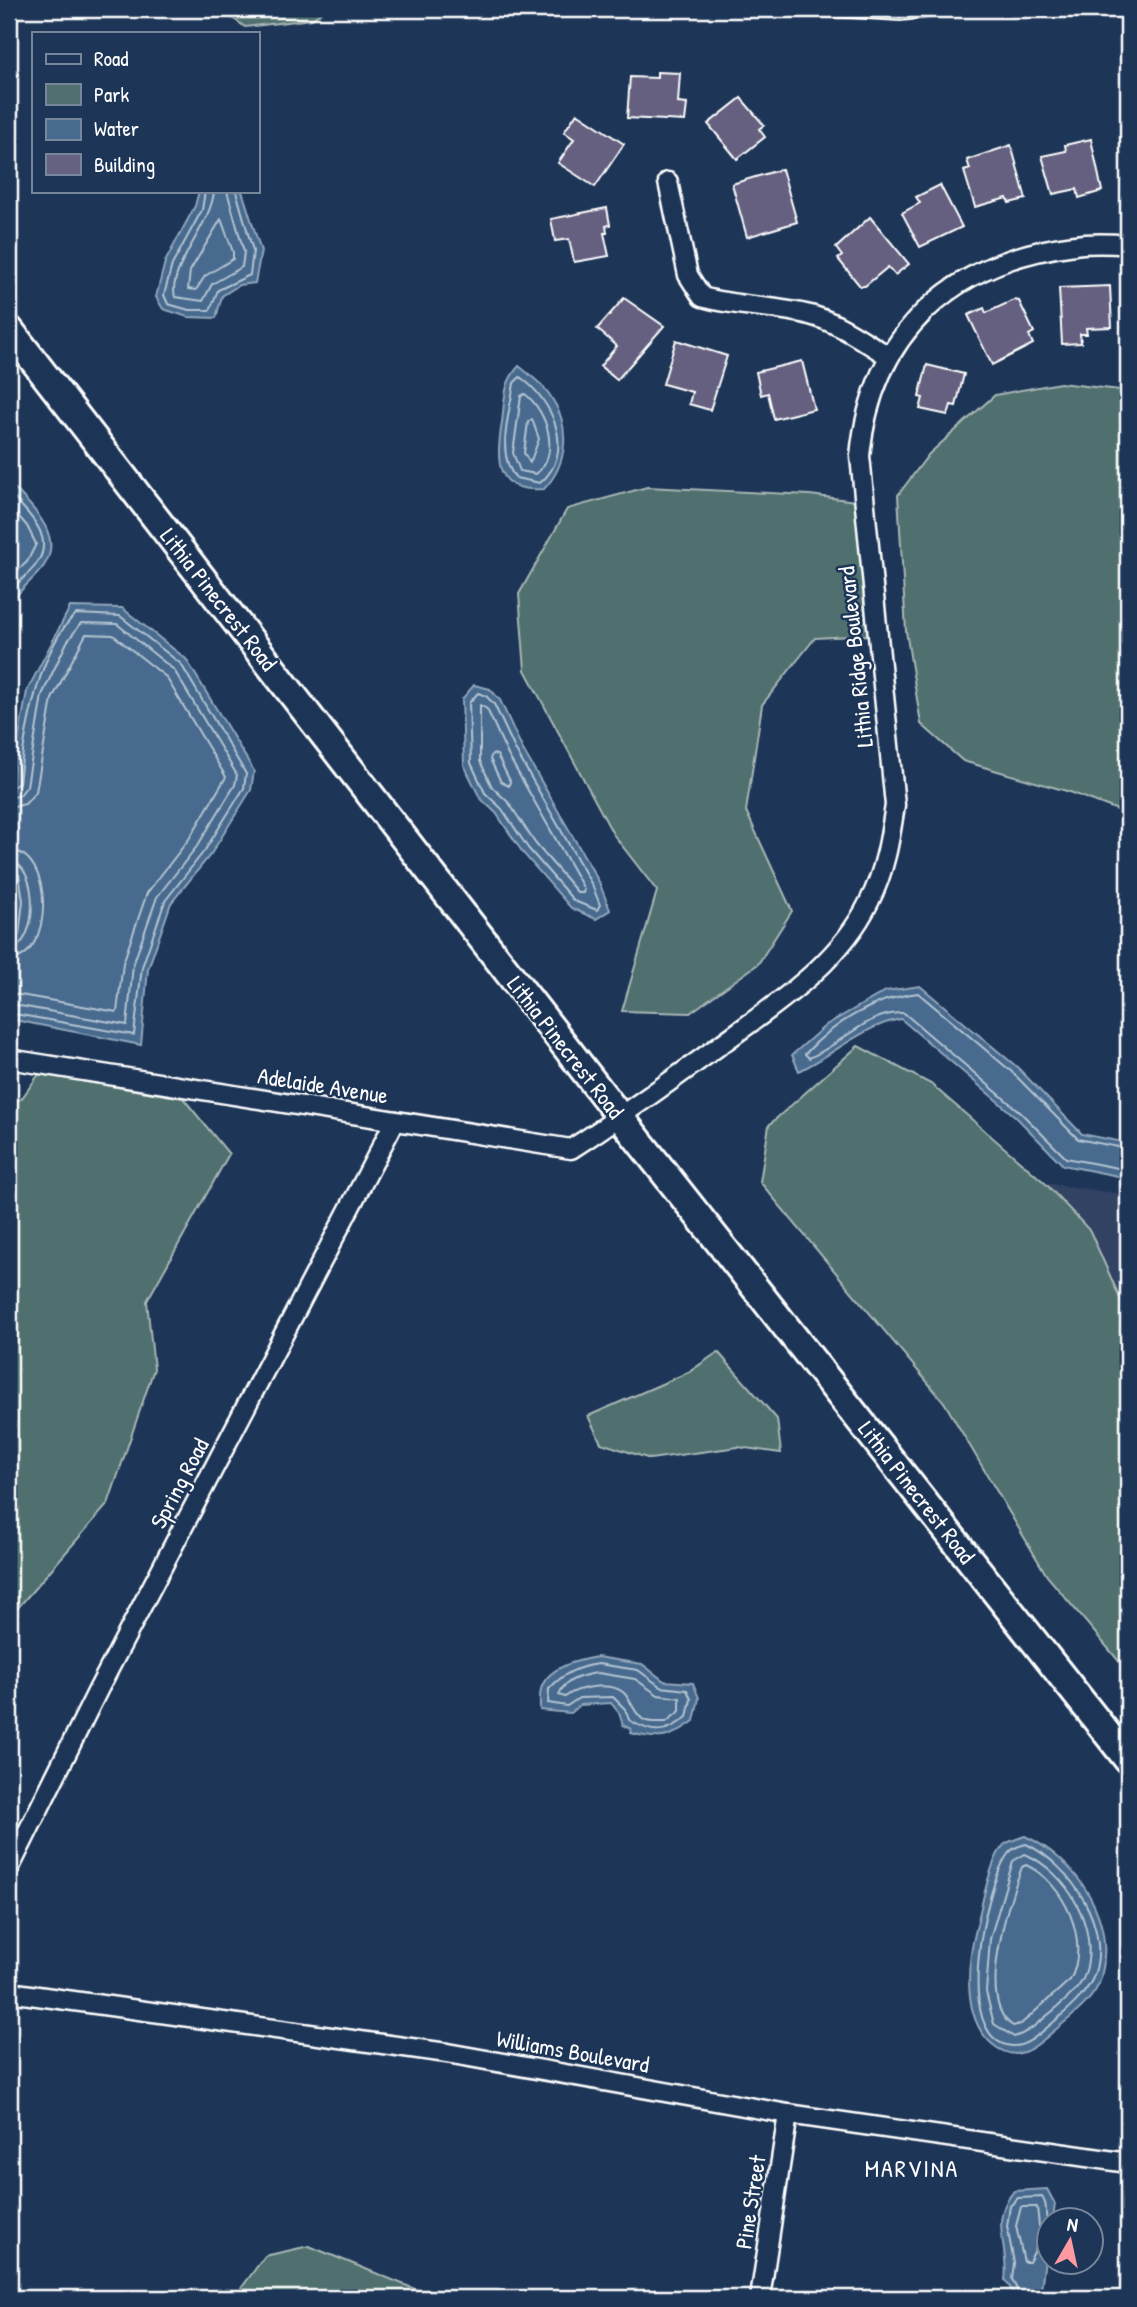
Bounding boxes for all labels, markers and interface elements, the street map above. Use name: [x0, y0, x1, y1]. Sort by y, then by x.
legend: [32, 32, 259, 192]
text: Road: [94, 44, 128, 73]
text: Park: [94, 80, 129, 109]
text: Water: [94, 114, 139, 143]
text: Building: [94, 150, 155, 179]
street label: Lithia Pinecrest Road: [153, 521, 285, 677]
street label: Lithia Ridge Boulevard: [830, 565, 880, 749]
street label: Lithia Pinecrest Road: [500, 969, 632, 1125]
street label: Adelaide Avenue: [256, 1059, 390, 1111]
street label: Lithia Pinecrest Road: [851, 1414, 983, 1570]
street label: Spring Road: [142, 1432, 216, 1534]
street label: Williams Boulevard: [494, 2022, 652, 2080]
street label: Pine Street: [727, 2152, 773, 2251]
district label: MARVINA: [865, 2152, 959, 2184]
north arrow: [1036, 2206, 1106, 2276]
text: N: [1066, 2211, 1080, 2238]

